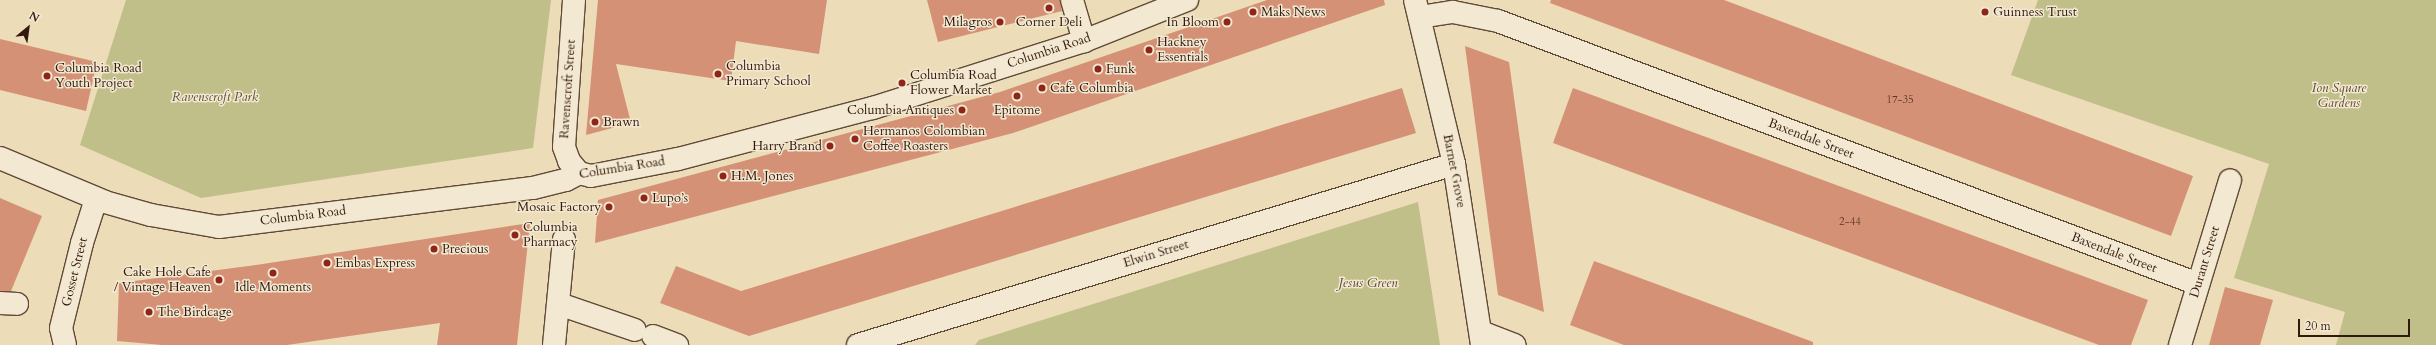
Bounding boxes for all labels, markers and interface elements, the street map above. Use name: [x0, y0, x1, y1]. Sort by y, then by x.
marker: Corner Deli: [1044, 3, 1054, 13]
place label: Maks News: [1261, 4, 1325, 20]
place label: Guinness Trust: [1993, 4, 2077, 20]
marker: Maks News: [1248, 7, 1258, 17]
marker: Guinness Trust: [1980, 7, 1990, 17]
north arrow: [8, 8, 48, 48]
text: N: [26, 8, 42, 26]
place label: Milagros: [944, 14, 992, 30]
place label: Corner Deli: [1016, 14, 1082, 30]
place label: In Bloom: [1166, 14, 1219, 30]
marker: Milagros: [995, 17, 1005, 27]
marker: In Bloom: [1222, 17, 1232, 27]
street label: Columbia Road: [1005, 30, 1093, 72]
place label: Hackney Essentials: [1157, 35, 1208, 66]
street label: Ravenscroft Street: [557, 39, 579, 139]
marker: Hackney Essentials: [1144, 45, 1154, 55]
place label: Columbia Primary School: [726, 59, 811, 90]
place label: Columbia Road Youth Project: [55, 61, 142, 92]
place label: Funk: [1106, 61, 1135, 77]
marker: Funk: [1093, 64, 1103, 74]
place label: Columbia Road Flower Market: [910, 68, 997, 99]
marker: Columbia Primary School: [713, 69, 723, 79]
marker: Columbia Road Youth Project: [42, 71, 52, 81]
marker: Columbia Road Flower Market: [897, 78, 907, 88]
place label: Cafe Columbia: [1050, 80, 1134, 96]
park label: Ion Square Gardens: [2312, 81, 2366, 112]
marker: Cafe Columbia: [1037, 83, 1047, 93]
park label: Ravenscroft Park: [172, 89, 258, 105]
marker: Epitome: [1012, 91, 1022, 101]
house number: 17-35: [1886, 93, 1914, 107]
place label: Columbia Antiques: [847, 102, 954, 118]
place label: Epitome: [994, 102, 1040, 118]
marker: Columbia Antiques: [957, 105, 967, 115]
place label: Brawn: [603, 114, 640, 130]
street label: Baxendale Street: [1766, 115, 1856, 163]
marker: Brawn: [590, 117, 600, 127]
place label: Hermanos Colombian Coffee Roasters: [863, 124, 985, 155]
street label: Barnet Grove: [1439, 133, 1469, 209]
marker: Hermanos Colombian Coffee Roasters: [850, 134, 860, 144]
place label: Harry Brand: [752, 138, 822, 154]
marker: Harry Brand: [825, 141, 835, 151]
street label: Columbia Road: [578, 154, 666, 182]
place label: H.M. Jones: [731, 168, 793, 184]
marker: H.M. Jones: [718, 171, 728, 181]
place label: Lupo’s: [652, 190, 688, 206]
marker: Lupo’s: [639, 193, 649, 203]
place label: Mosaic Factory: [517, 199, 601, 215]
marker: Mosaic Factory: [604, 202, 614, 212]
street label: Columbia Road: [259, 203, 347, 229]
house number: 2-44: [1839, 215, 1861, 229]
place label: Columbia Pharmacy: [523, 220, 578, 251]
street label: Durant Street: [2187, 224, 2223, 300]
street label: Baxendale Street: [2069, 229, 2159, 277]
marker: Columbia Pharmacy: [510, 230, 520, 240]
street label: Gosset Street: [59, 236, 91, 308]
street label: Elwin Street: [1121, 237, 1191, 271]
place label: Precious: [442, 241, 488, 257]
marker: Precious: [429, 244, 439, 254]
place label: Embas Express: [335, 255, 415, 271]
marker: Embas Express: [322, 258, 332, 268]
place label: Cake Hole Cafe / Vintage Heaven: [114, 265, 211, 296]
marker: Idle Moments: [268, 268, 278, 278]
marker: Cake Hole Cafe / Vintage Heaven: [214, 275, 224, 285]
park label: Jesus Green: [1338, 275, 1398, 291]
place label: Idle Moments: [235, 279, 311, 295]
place label: The Birdcage: [157, 304, 232, 320]
marker: The Birdcage: [144, 307, 154, 317]
scale bar: [2300, 311, 2412, 337]
text: 20 m: [2305, 318, 2331, 334]

